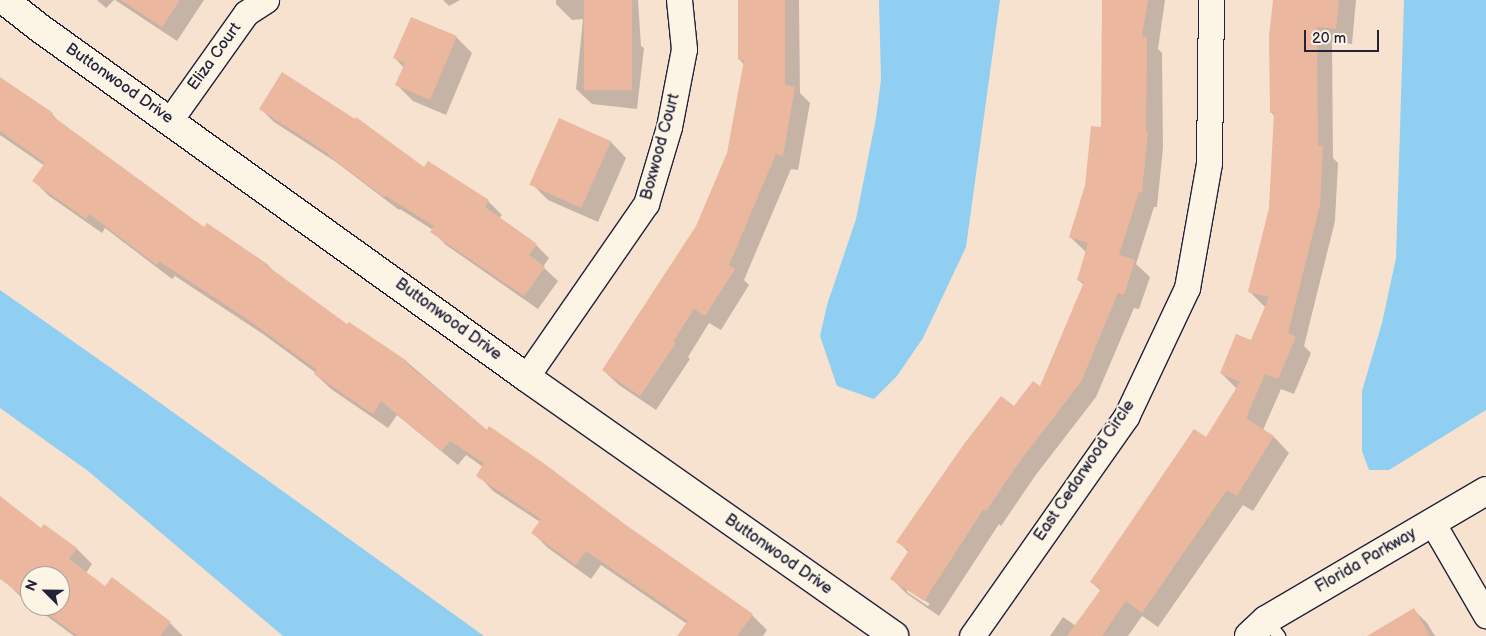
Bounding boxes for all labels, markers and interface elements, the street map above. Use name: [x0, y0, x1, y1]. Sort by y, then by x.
street label: Eliza Court: [184, 19, 246, 95]
scale bar: [1306, 20, 1381, 52]
text: 20 m: [1312, 29, 1346, 48]
street label: Buttonwood Drive: [61, 40, 177, 128]
street label: Boxwood Court: [638, 92, 684, 202]
street label: Buttonwood Drive: [391, 275, 505, 365]
street label: East Cedarwood Circle: [1031, 397, 1139, 545]
street label: Buttonwood Drive: [720, 511, 836, 599]
street label: Florida Parkway: [1312, 524, 1420, 598]
north arrow: [20, 566, 70, 616]
text: N: [22, 577, 42, 594]

